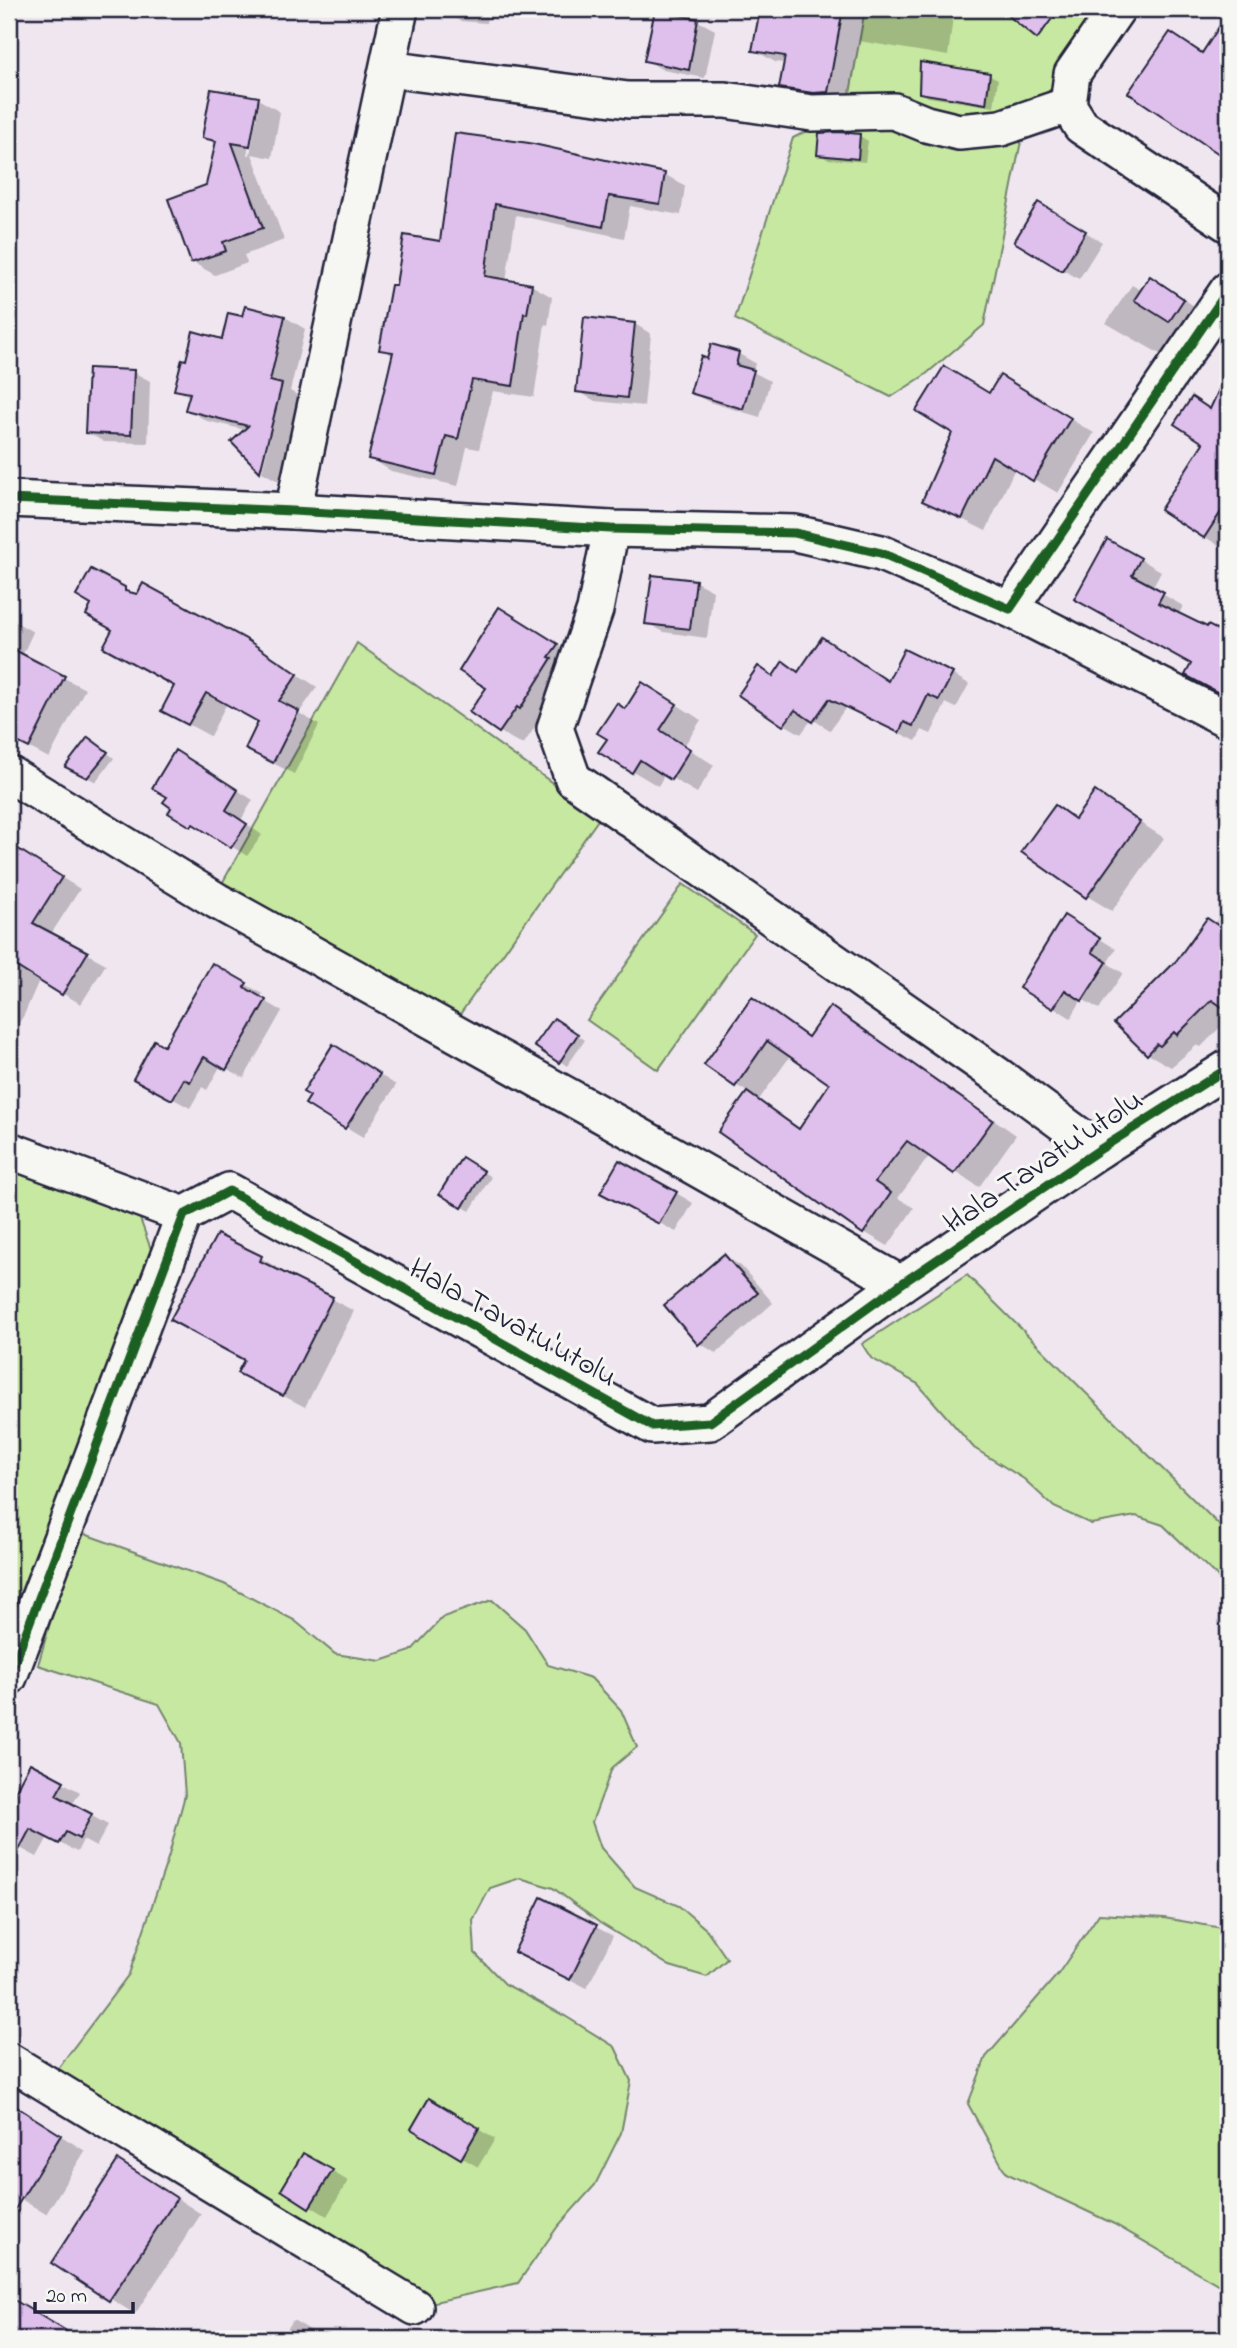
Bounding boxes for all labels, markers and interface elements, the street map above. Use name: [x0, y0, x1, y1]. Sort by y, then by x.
street label: Hala Tavatu'utolu: [935, 1078, 1153, 1247]
street label: Hala Tavatu'utolu: [399, 1247, 625, 1401]
scale bar: [35, 2271, 133, 2315]
text: 20 m: [46, 2282, 87, 2312]

